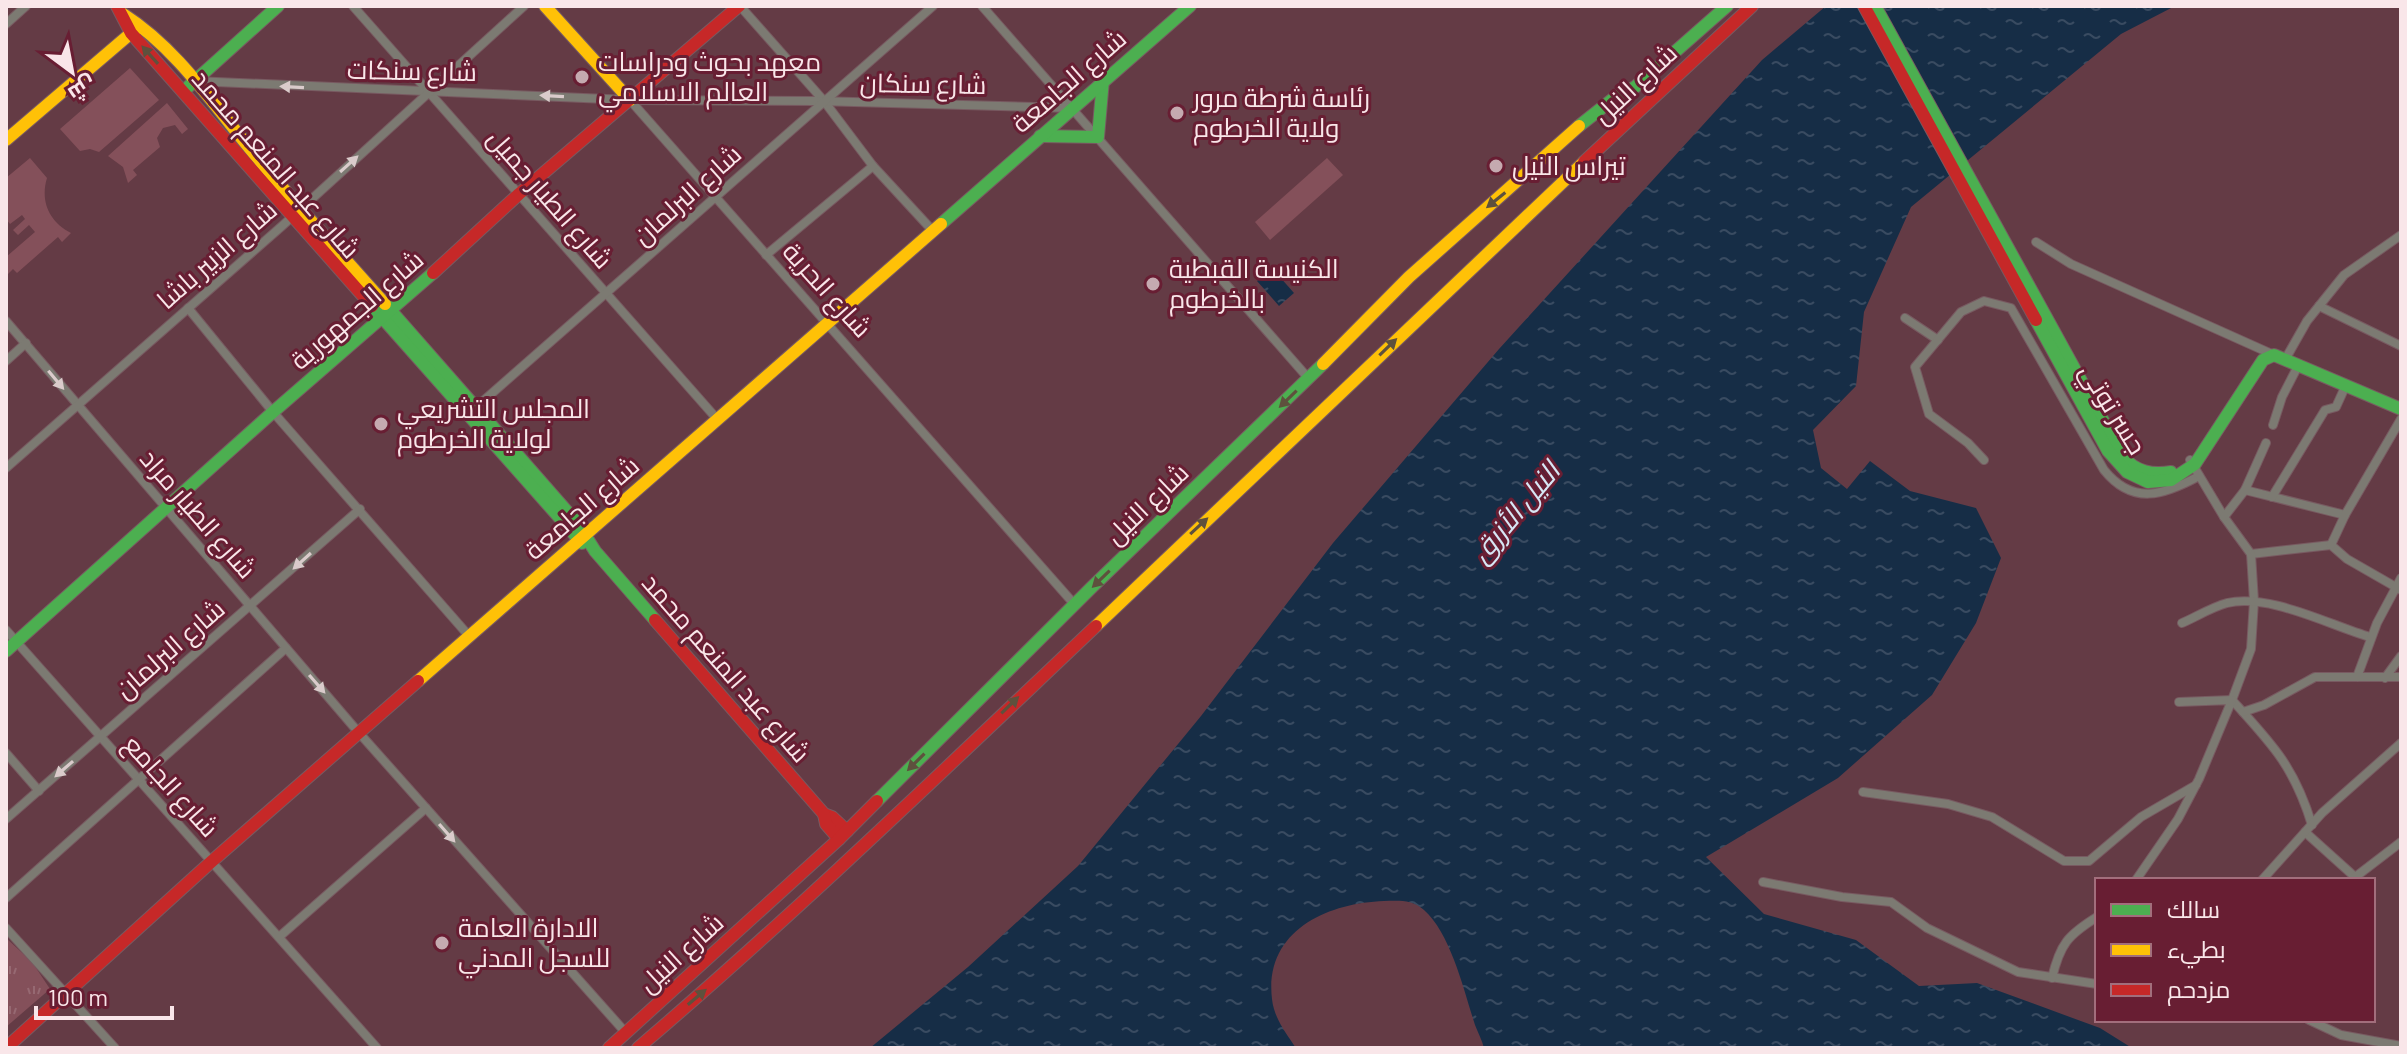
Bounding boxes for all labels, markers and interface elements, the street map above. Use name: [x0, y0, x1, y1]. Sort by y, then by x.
street label: شارع الجامعة: [1005, 22, 1133, 140]
north arrow: [32, 32, 112, 112]
street label: شارع النيل: [1586, 36, 1684, 132]
one-way arrow: [142, 45, 159, 65]
place label: معهد بحوث ودراسات العالم الاسلامي: [598, 45, 821, 113]
street label: شارع سنكات: [347, 53, 477, 89]
street label: شارع عبد المنعم محمد: [184, 62, 367, 266]
street label: شارع سنكان: [859, 66, 987, 102]
marker: معهد بحوث ودراسات العالم الاسلامي: [573, 68, 591, 86]
text: ش: [63, 70, 102, 108]
one-way arrow: [279, 80, 304, 93]
place label: رئاسة شرطة مرور ولاية الخرطوم: [1191, 81, 1370, 146]
one-way arrow: [539, 89, 564, 102]
marker: رئاسة شرطة مرور ولاية الخرطوم: [1168, 104, 1186, 122]
street label: شارع الطيار جميل: [480, 122, 620, 276]
street label: شارع البرلمان: [626, 137, 748, 253]
place label: تيراس النيل: [1512, 149, 1626, 182]
one-way arrow: [340, 156, 359, 174]
marker: تيراس النيل: [1487, 157, 1505, 175]
one-way arrow: [1486, 191, 1506, 208]
street label: شارع الزبير باشا: [150, 193, 284, 317]
street label: شارع الحرية: [775, 235, 879, 345]
street label: شارع الجمهورية: [283, 243, 431, 377]
place label: الكنيسة القبطية بالخرطوم: [1169, 252, 1339, 317]
marker: الكنيسة القبطية بالخرطوم: [1144, 275, 1162, 293]
one-way arrow: [1378, 339, 1397, 357]
street label: جسر توتي: [2068, 357, 2154, 463]
one-way arrow: [47, 370, 64, 390]
one-way arrow: [1279, 389, 1298, 408]
place label: المجلس التشريعي لولاية الخرطوم: [397, 392, 590, 457]
marker: المجلس التشريعي لولاية الخرطوم: [372, 415, 390, 433]
street label: شارع الطيار مراد: [132, 442, 264, 586]
street label: شارع الجامعة: [518, 449, 646, 567]
water label: النيل الأزرق: [1462, 452, 1569, 570]
street label: شارع النيل: [1098, 456, 1196, 552]
one-way arrow: [1189, 518, 1208, 536]
one-way arrow: [292, 551, 311, 569]
street label: شارع عبد المنعم محمد: [634, 566, 817, 770]
one-way arrow: [1092, 569, 1111, 588]
street label: شارع البرلمان: [108, 592, 232, 706]
one-way arrow: [308, 673, 325, 693]
one-way arrow: [1000, 696, 1019, 714]
street label: شارع الجامع: [116, 728, 226, 844]
one-way arrow: [907, 752, 926, 771]
one-way arrow: [54, 759, 73, 777]
one-way arrow: [438, 824, 456, 843]
legend: [2095, 878, 2375, 1022]
text: سالك: [2167, 894, 2220, 923]
street label: شارع النيل: [631, 906, 731, 1000]
place label: الادارة العامة للسجل المدني: [458, 911, 610, 979]
marker: الادارة العامة للسجل المدني: [433, 934, 451, 952]
text: بطيء: [2167, 934, 2226, 969]
scale bar: [36, 970, 172, 1020]
text: مزدحم: [2167, 974, 2230, 1006]
text: 100 m: [48, 982, 108, 1011]
one-way arrow: [687, 989, 707, 1006]

